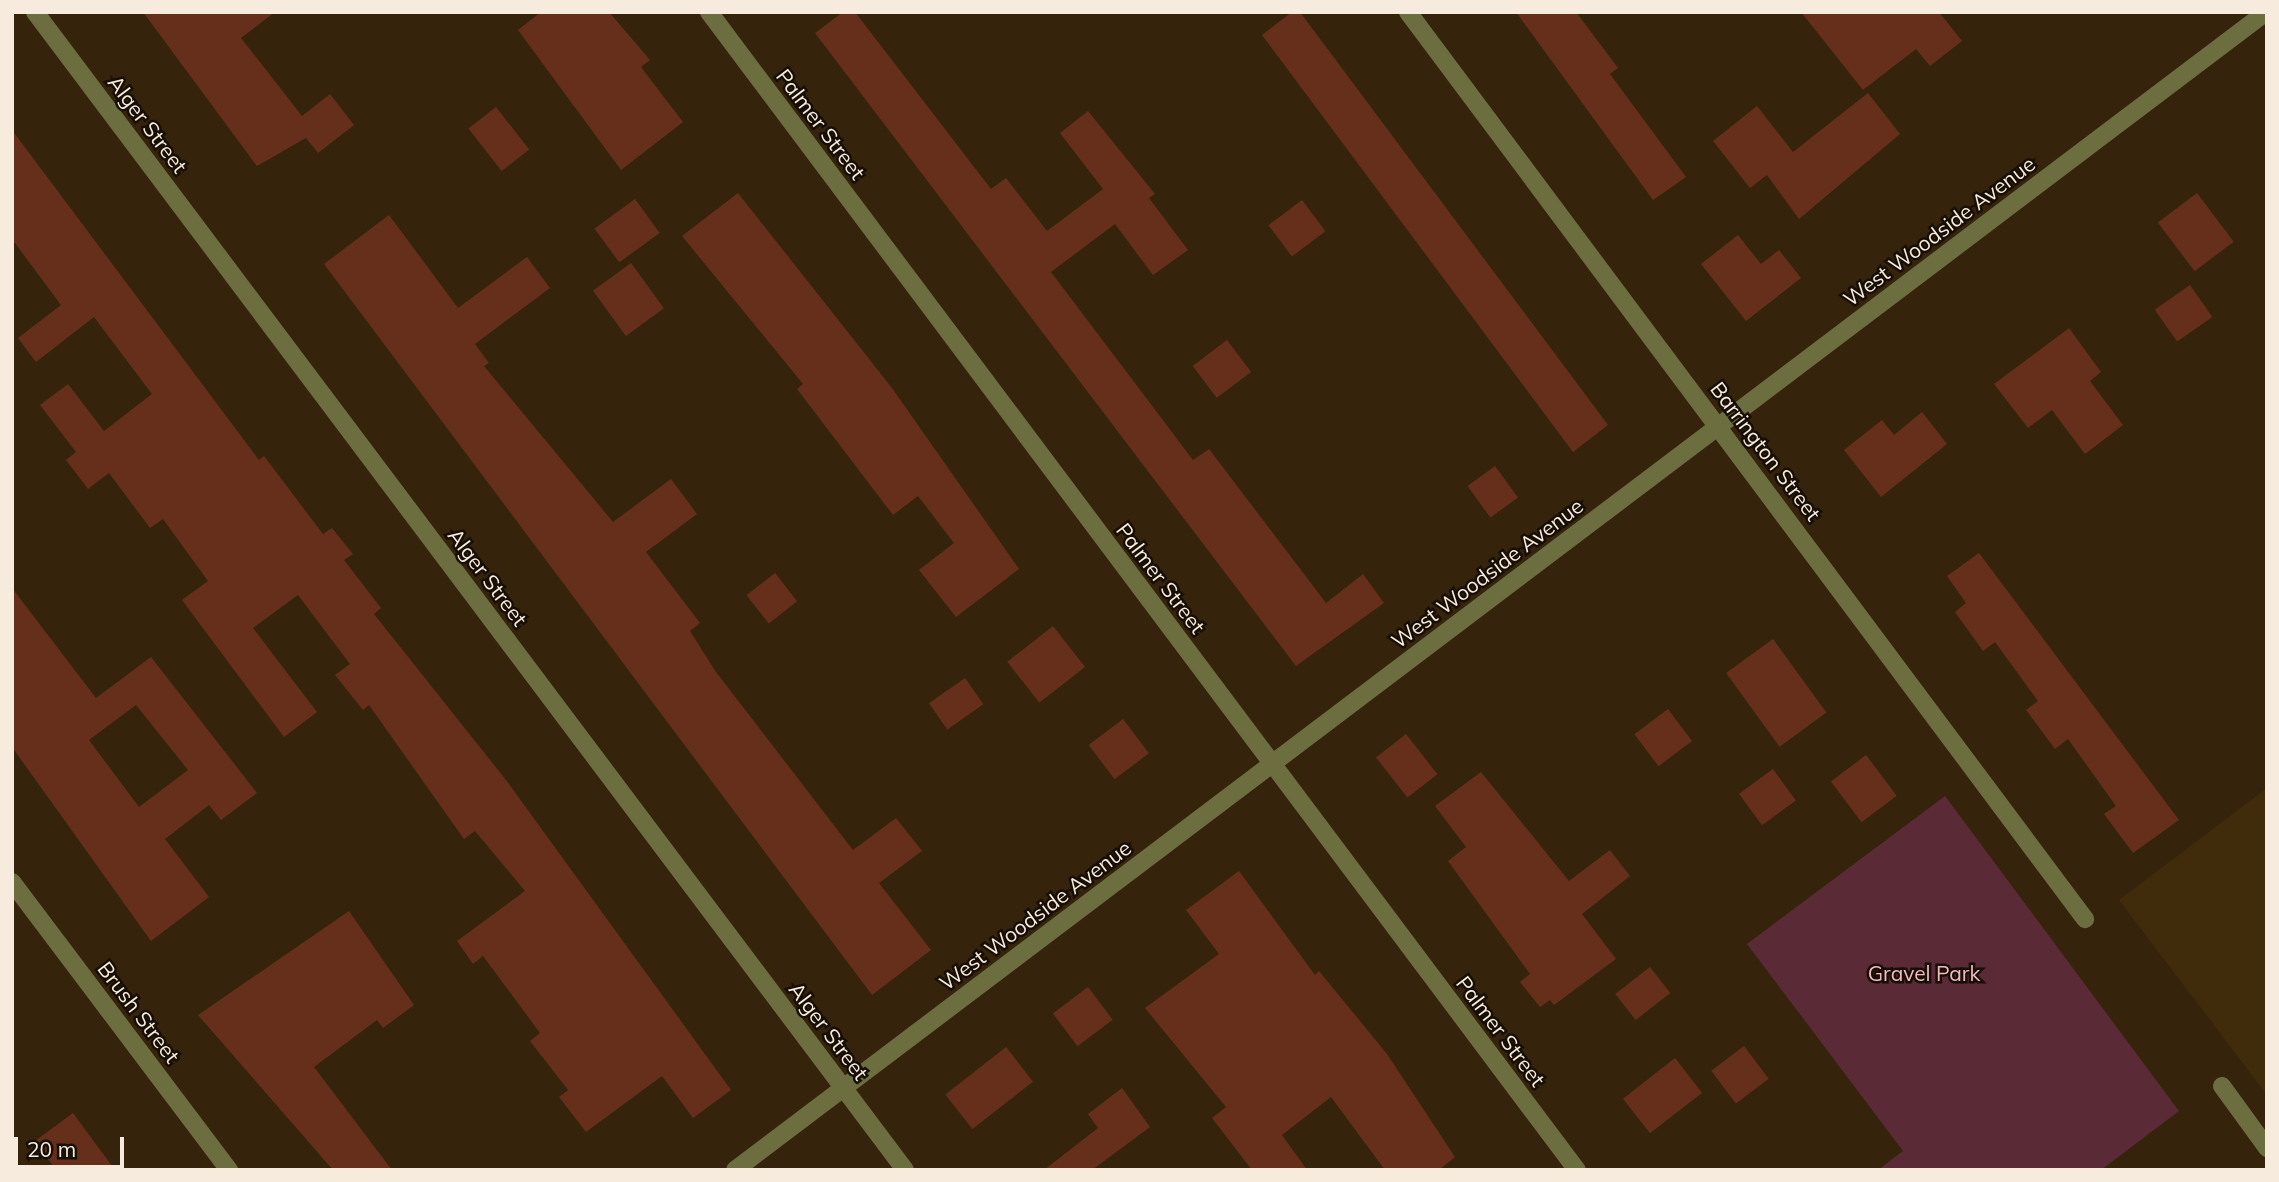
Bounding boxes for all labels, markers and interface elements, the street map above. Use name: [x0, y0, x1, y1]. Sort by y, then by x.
street label: Palmer Street: [771, 64, 871, 184]
street label: Alger Street: [103, 70, 193, 178]
street label: West Woodside Avenue: [1838, 151, 2040, 311]
street label: Barrington Street: [1706, 377, 1826, 525]
street label: West Woodside Avenue: [1386, 493, 1588, 653]
street label: Palmer Street: [1111, 518, 1211, 638]
street label: Alger Street: [443, 523, 533, 631]
street label: West Woodside Avenue: [934, 835, 1136, 995]
street label: Brush Street: [93, 956, 185, 1068]
park label: Gravel Park: [1868, 960, 1980, 986]
street label: Palmer Street: [1451, 971, 1551, 1091]
street label: Alger Street: [784, 977, 874, 1085]
scale bar: [18, 1122, 128, 1166]
text: 20 m: [27, 1136, 76, 1162]

